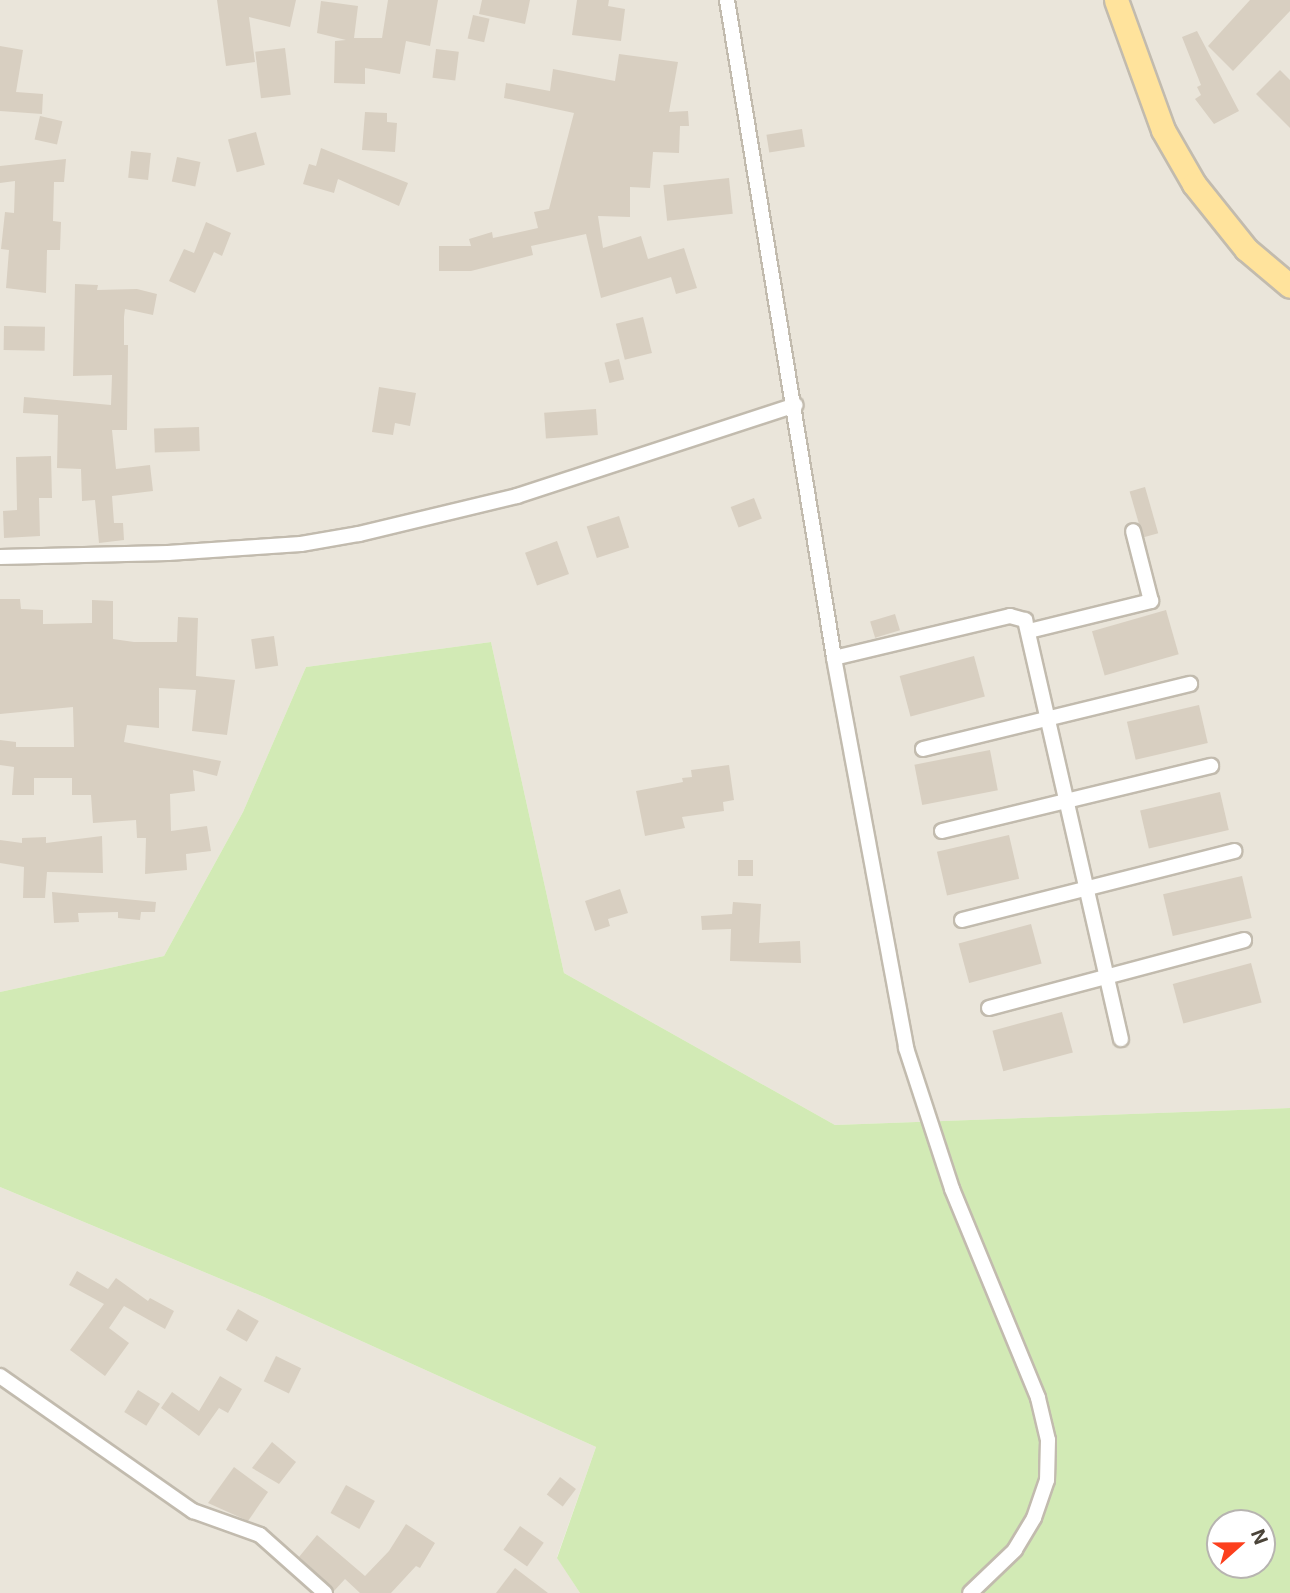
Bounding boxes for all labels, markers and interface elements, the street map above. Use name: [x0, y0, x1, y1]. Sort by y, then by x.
north arrow: [1206, 1509, 1276, 1579]
text: N: [1246, 1526, 1273, 1548]

